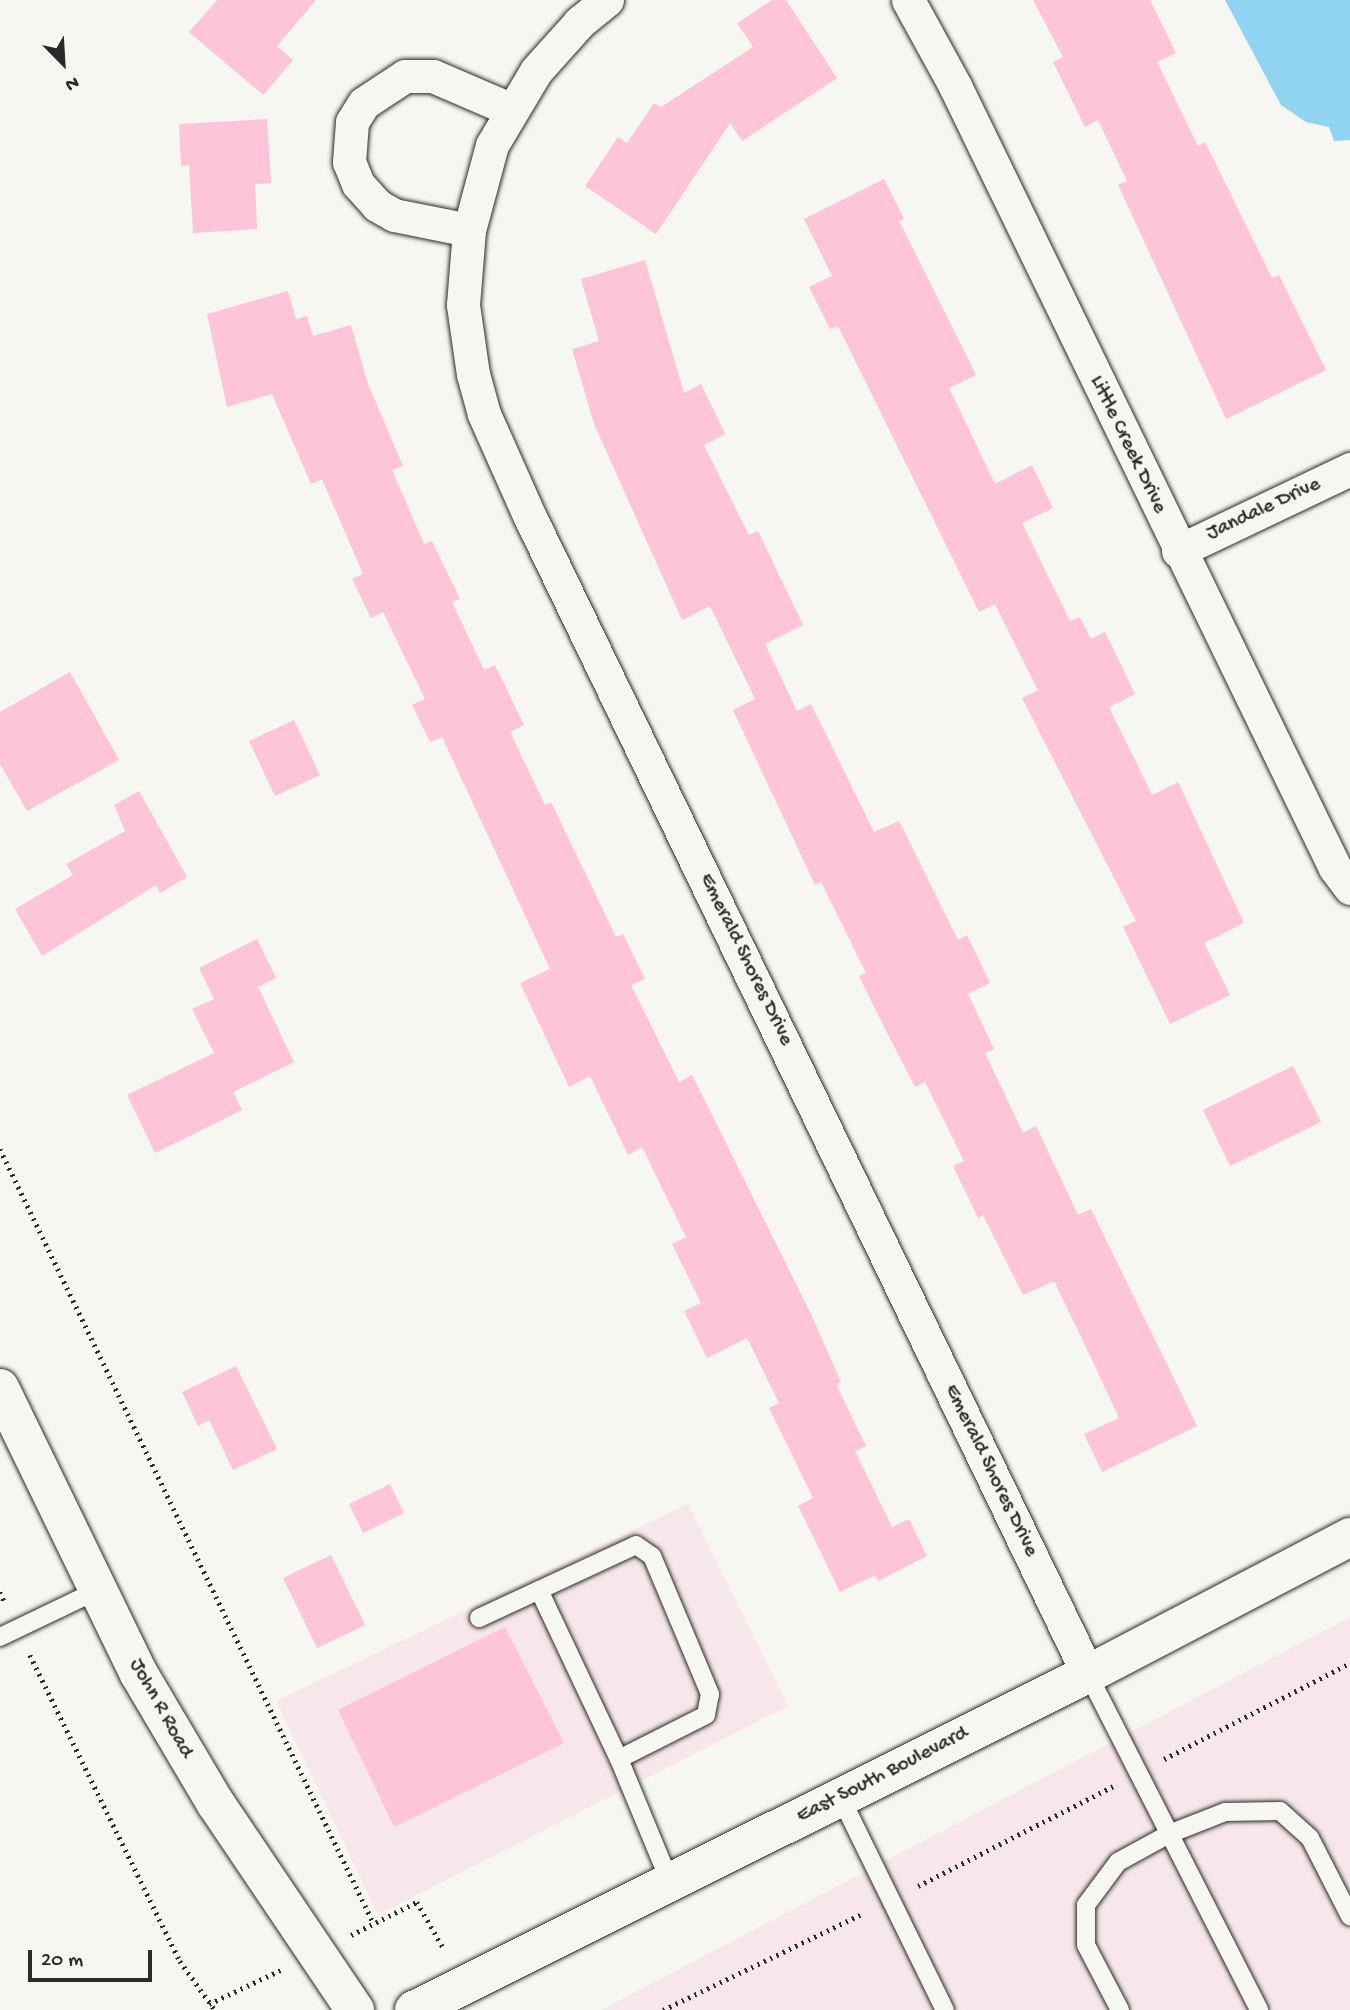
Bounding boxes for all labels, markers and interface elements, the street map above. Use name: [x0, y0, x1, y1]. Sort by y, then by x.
north arrow: [28, 28, 98, 98]
text: N: [61, 70, 82, 96]
street label: Little Creek Drive: [1083, 372, 1171, 518]
street label: Jandale Drive: [1203, 473, 1325, 547]
street label: Emerald Shores Drive: [692, 870, 798, 1050]
street label: Emerald Shores Drive: [937, 1381, 1043, 1561]
street label: John R Road: [122, 1655, 198, 1763]
street label: East South Boulevard: [793, 1722, 973, 1830]
scale bar: [32, 1937, 156, 1981]
text: 20 m: [41, 1949, 83, 1974]

